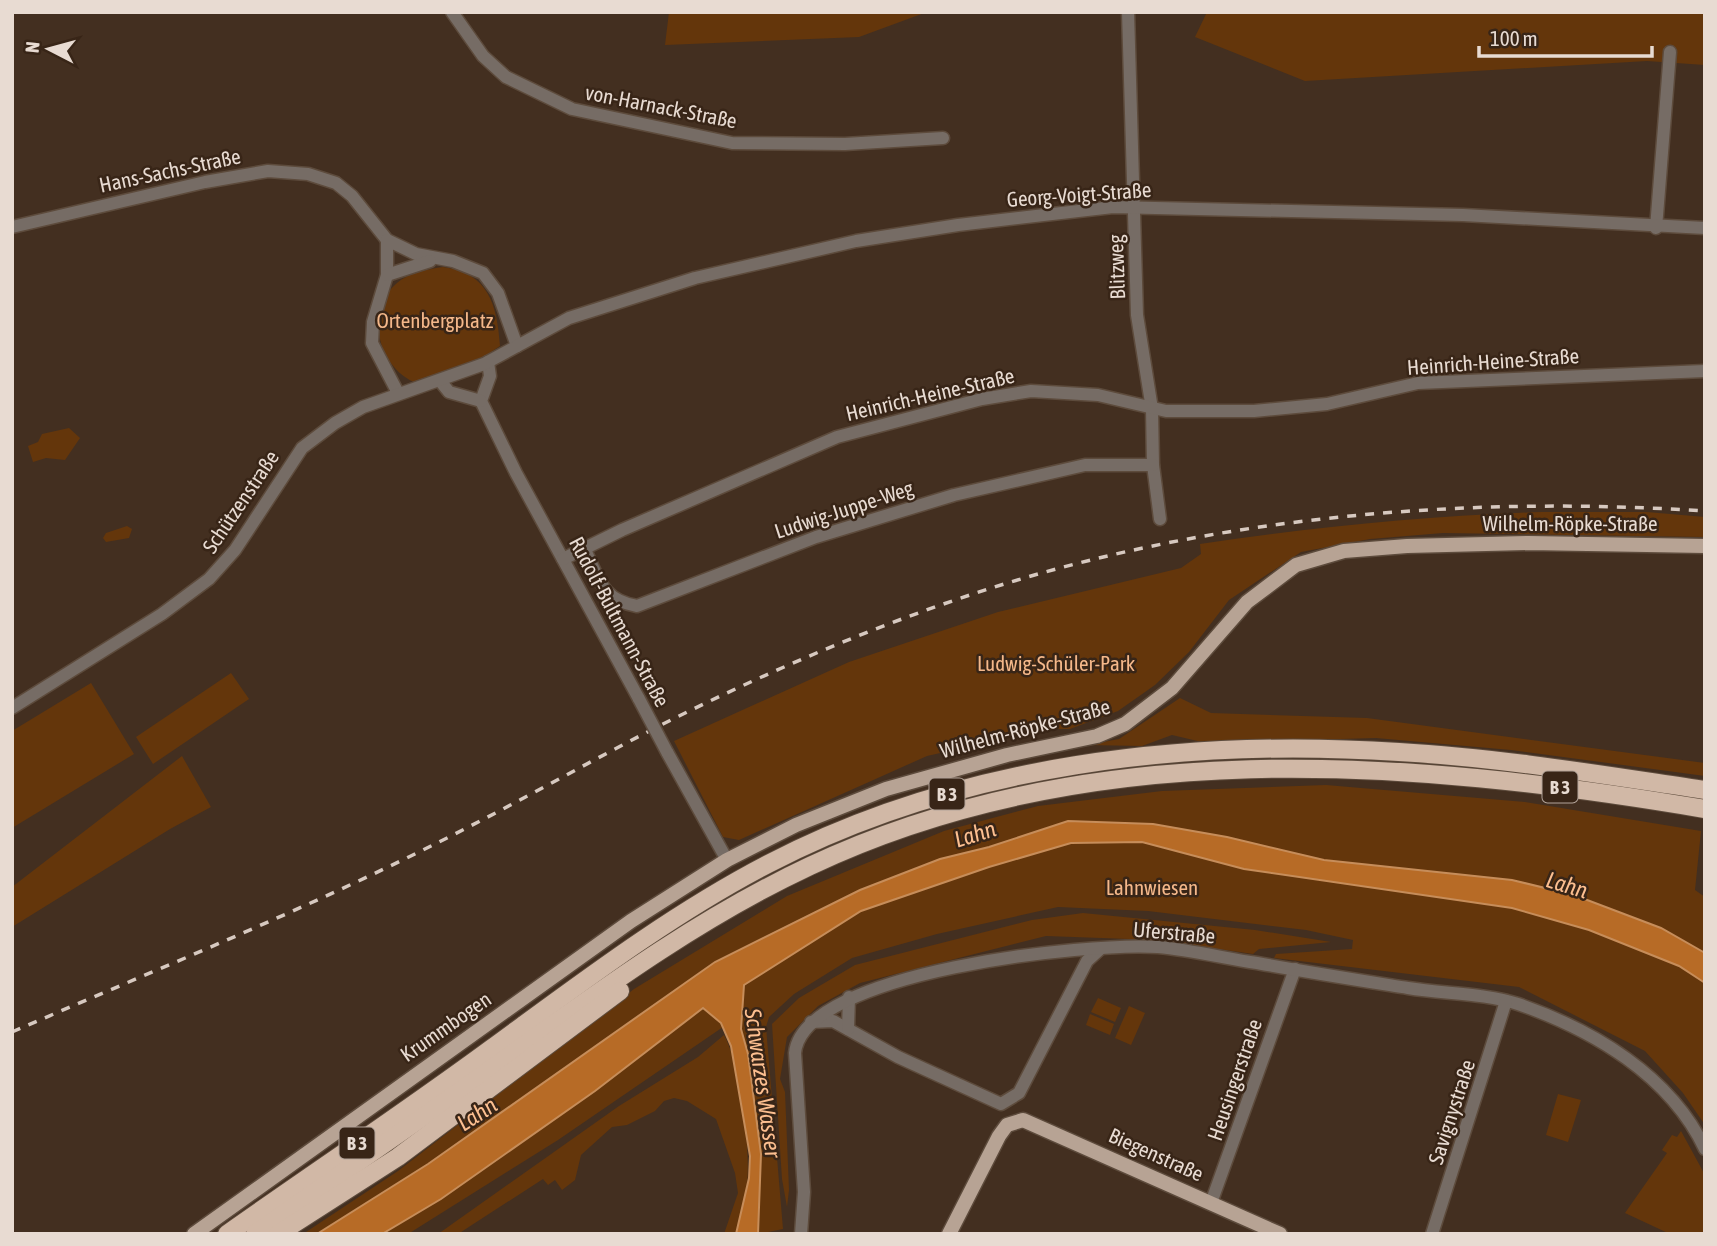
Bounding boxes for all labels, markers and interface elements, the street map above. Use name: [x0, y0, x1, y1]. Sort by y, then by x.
north arrow: [14, 14, 84, 84]
scale bar: [1479, 14, 1652, 58]
text: 100 m: [1490, 26, 1538, 50]
text: N: [21, 40, 44, 54]
street label: von-Harnack-Straße: [583, 80, 739, 132]
street label: Hans-Sachs-Straße: [97, 143, 243, 197]
street label: Georg-Voigt-Straße: [1006, 177, 1152, 211]
street label: Blitzweg: [1103, 234, 1129, 300]
park label: Ortenbergplatz: [377, 308, 494, 332]
street label: Heinrich-Heine-Straße: [1406, 343, 1580, 379]
street label: Heinrich-Heine-Straße: [843, 363, 1016, 425]
street label: Schützenstraße: [197, 446, 283, 557]
street label: Ludwig-Juppe-Weg: [771, 475, 916, 543]
street label: Wilhelm-Röpke-Straße: [1482, 511, 1658, 535]
street label: Rudolf-Bultmann-Straße: [565, 532, 675, 711]
park label: Ludwig-Schüler-Park: [977, 651, 1135, 675]
street label: Wilhelm-Röpke-Straße: [937, 694, 1112, 762]
road number: B 3: [1542, 772, 1578, 802]
road number: B 3: [930, 778, 964, 810]
water label: Lahn: [951, 815, 999, 853]
water label: Lahn: [1543, 866, 1591, 904]
park label: Lahnwiesen: [1106, 875, 1198, 899]
street label: Uferstraße: [1132, 916, 1216, 948]
street label: Krummbogen: [396, 986, 495, 1066]
water label: Schwarzes Wasser: [740, 1006, 786, 1160]
street label: Heusingerstraße: [1202, 1016, 1266, 1144]
street label: Savignystraße: [1423, 1056, 1479, 1167]
water label: Lahn: [452, 1092, 502, 1136]
street label: Biegenstraße: [1105, 1123, 1207, 1186]
road number: B 3: [340, 1128, 374, 1158]

